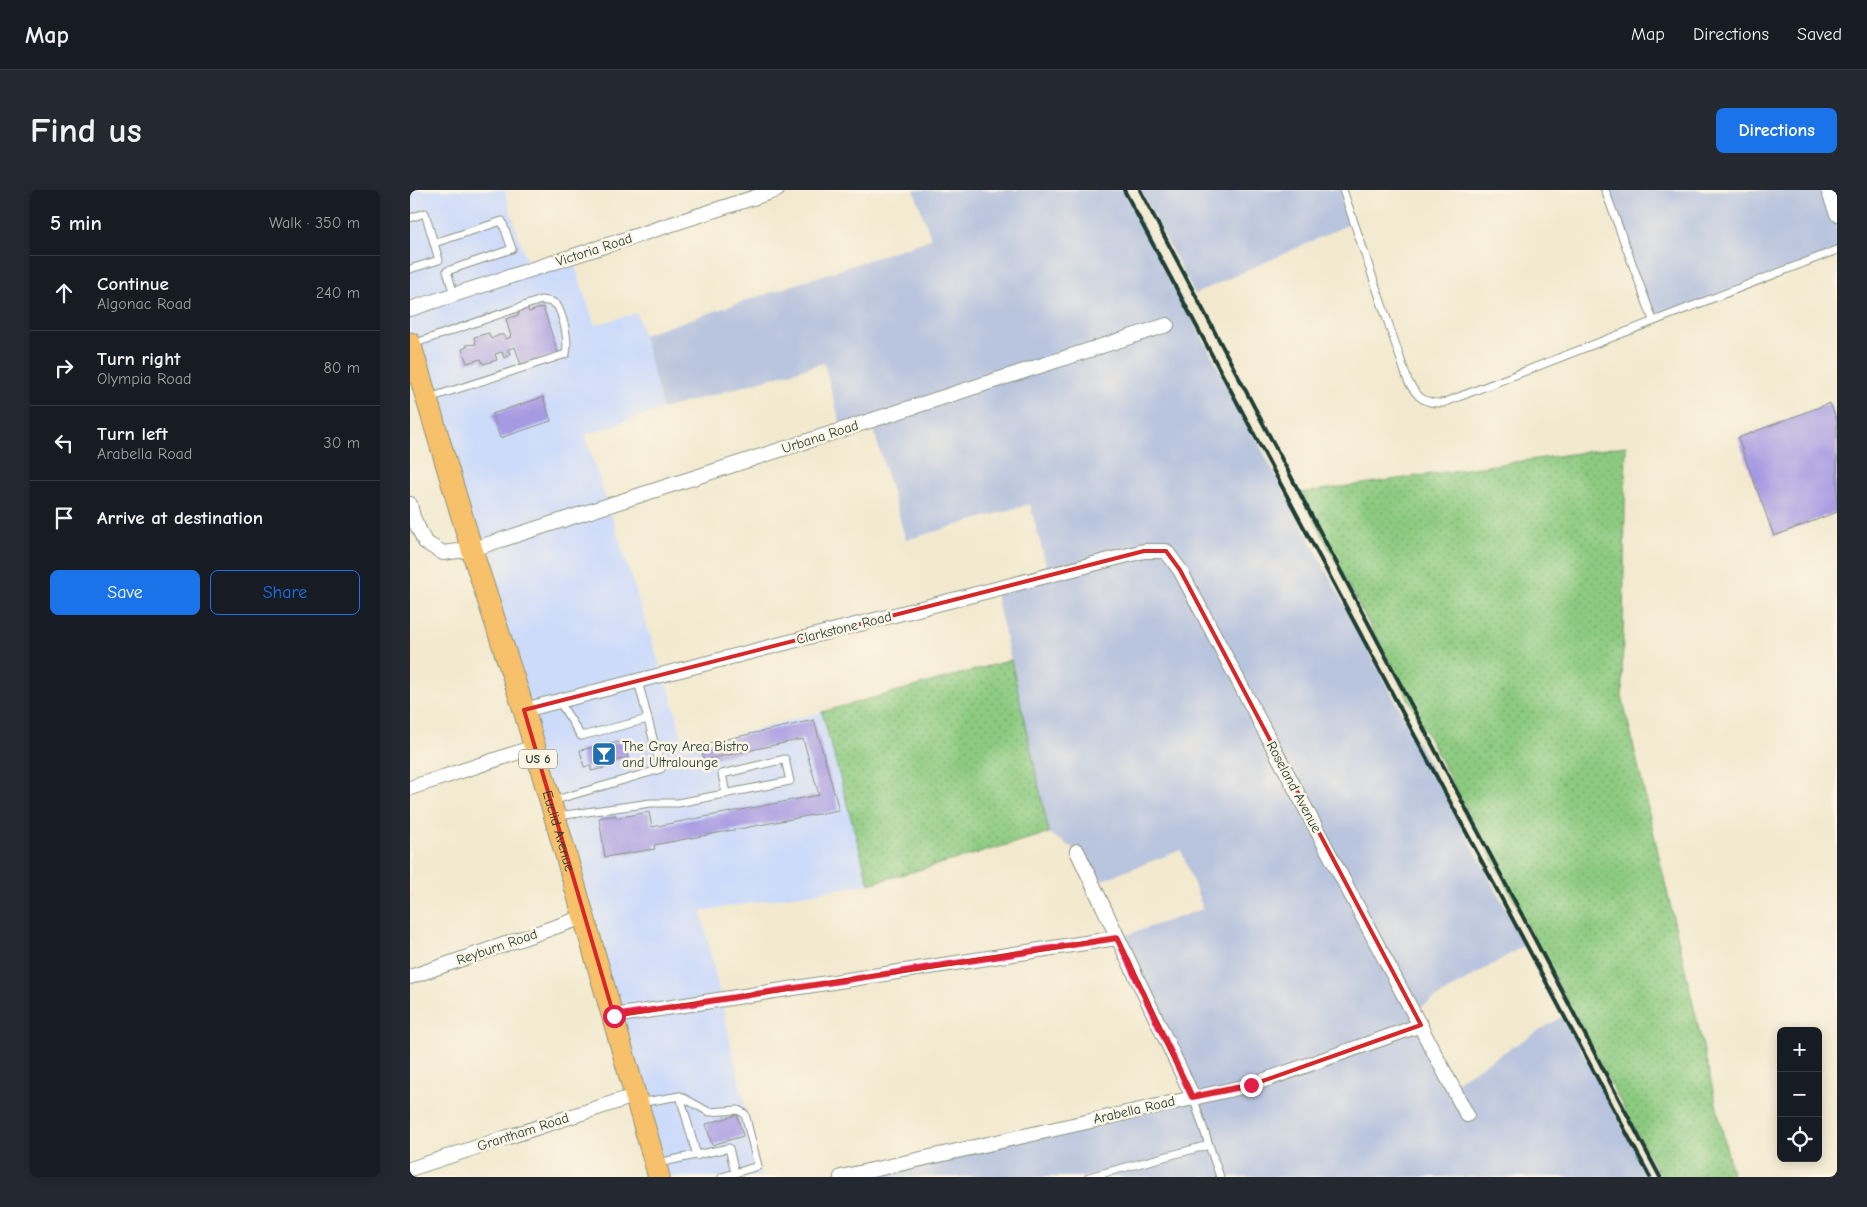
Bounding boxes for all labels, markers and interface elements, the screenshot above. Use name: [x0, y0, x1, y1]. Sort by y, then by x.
text: Map: [25, 21, 69, 49]
text: Map: [1631, 24, 1665, 45]
text: Directions: [1693, 24, 1769, 45]
text: Saved: [1797, 24, 1842, 45]
button: Directions: [1716, 108, 1837, 153]
text: Find us: [30, 110, 142, 151]
text: 5 min: [50, 211, 102, 235]
text: Walk · 350 m: [269, 214, 360, 232]
street label: Victoria Road: [554, 230, 634, 270]
text: Continue: [97, 273, 169, 295]
icon: ahead: [50, 279, 78, 307]
text: 240 m: [316, 284, 360, 302]
text: Algonac Road: [97, 295, 191, 313]
text: Turn right: [97, 348, 181, 370]
icon: right: [50, 354, 78, 382]
text: 80 m: [323, 359, 360, 377]
text: Olympia Road: [97, 370, 191, 388]
street label: Urbana Road: [779, 417, 861, 457]
text: Turn left: [97, 423, 168, 445]
icon: left: [50, 429, 78, 457]
text: 30 m: [324, 434, 360, 452]
text: Arabella Road: [97, 445, 192, 463]
icon: arrive: [50, 504, 78, 532]
text: Arrive at destination: [97, 507, 263, 529]
button: Save: [50, 570, 200, 615]
button: Share: [210, 570, 360, 615]
street label: Clarkstone Road: [795, 608, 893, 648]
place label: The Gray Area Bistro and Ultralounge: [622, 738, 749, 771]
street label: Roseland Avenue: [1263, 738, 1325, 836]
bar icon: The Gray Area Bistro and Ultralounge: [591, 741, 617, 767]
road number: US 6: [519, 750, 557, 768]
street label: Euclid Avenue: [539, 788, 579, 873]
street label: Reyburn Road: [454, 925, 540, 969]
route start: [603, 1005, 626, 1028]
map controls: [1777, 1027, 1822, 1162]
button: +: [1777, 1027, 1822, 1072]
button: −: [1777, 1072, 1822, 1117]
route end: [1240, 1074, 1263, 1097]
street label: Arabella Road: [1091, 1092, 1177, 1128]
street label: Grantham Road: [475, 1109, 571, 1155]
button: locate: [1777, 1117, 1822, 1162]

